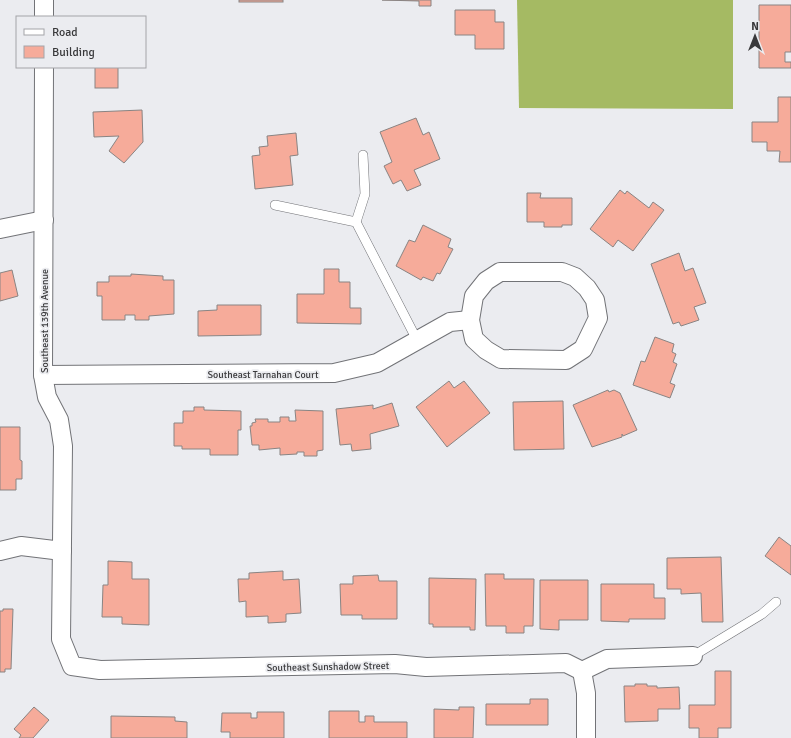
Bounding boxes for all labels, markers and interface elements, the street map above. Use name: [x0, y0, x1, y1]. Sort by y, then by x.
legend: [16, 16, 146, 68]
north arrow: [735, 16, 775, 56]
text: N: [751, 20, 759, 33]
text: Road: [52, 25, 78, 40]
text: Building: [52, 45, 95, 60]
street label: Southeast 139th Avenue: [39, 269, 51, 373]
street label: Southeast Tarnahan Court: [208, 369, 319, 381]
street label: Southeast Sunshadow Street: [267, 660, 390, 674]

